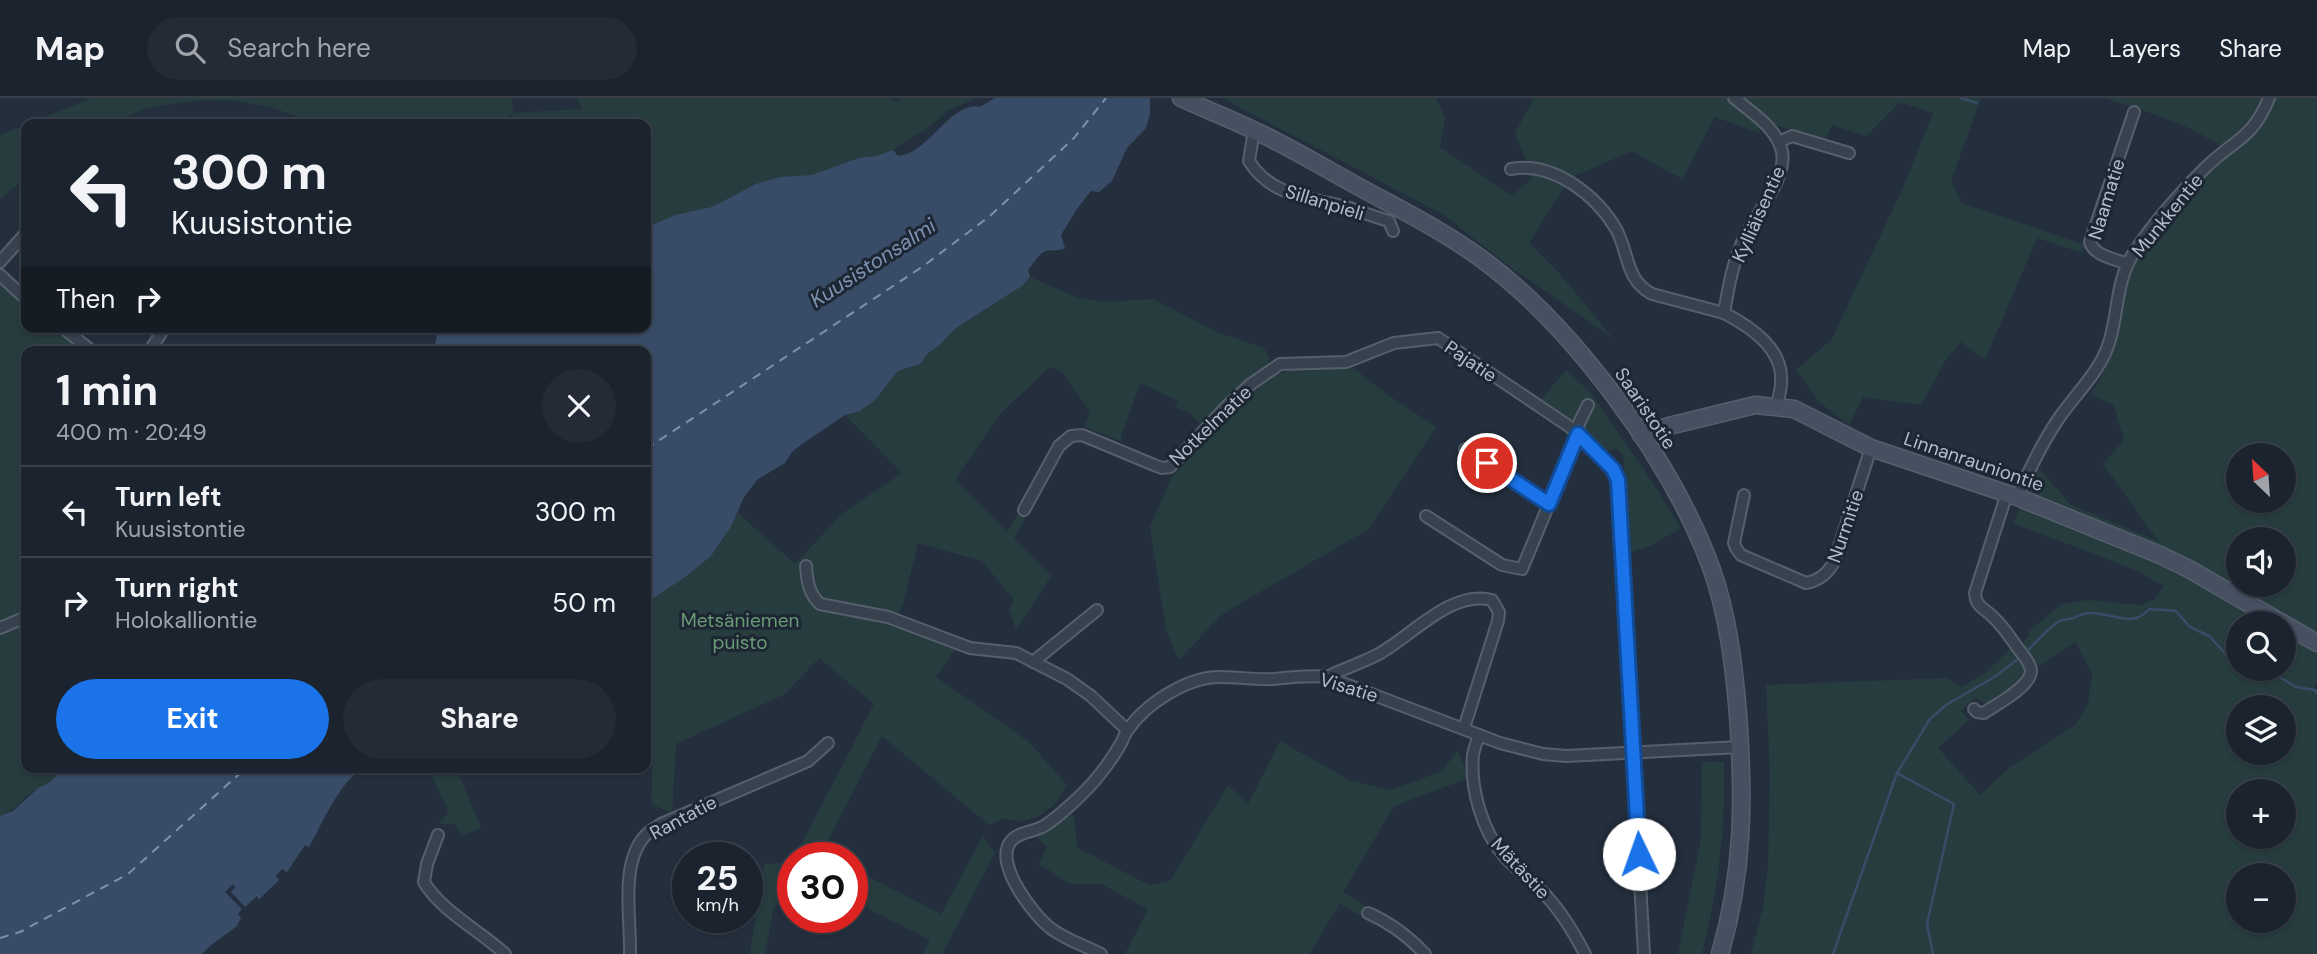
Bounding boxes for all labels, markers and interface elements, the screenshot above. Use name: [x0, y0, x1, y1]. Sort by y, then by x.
search box: [147, 17, 637, 80]
text: Map: [35, 27, 105, 70]
icon: search: [171, 29, 209, 67]
text: Search here: [227, 31, 371, 65]
text: Map: [2023, 33, 2071, 64]
text: Layers: [2109, 33, 2181, 64]
text: Share: [2219, 33, 2282, 64]
text: 300 m: [171, 140, 327, 204]
icon: left: [56, 147, 147, 238]
street label: Naamatie: [2082, 156, 2131, 243]
street label: Kylliäisentie: [1726, 162, 1791, 266]
street label: Munkkentie: [2126, 168, 2209, 262]
street label: Sillanpieli: [1282, 179, 1367, 226]
text: Kuusistontie: [171, 202, 353, 244]
water label: Kuusistonsalmi: [805, 211, 942, 314]
icon: right: [129, 280, 167, 318]
text: Then: [56, 282, 115, 316]
street label: Pajatie: [1440, 335, 1502, 388]
text: 1 min: [56, 363, 158, 418]
street label: Saaristotie: [1609, 363, 1682, 454]
button: close: [542, 369, 616, 443]
street label: Notkelmatie: [1164, 380, 1257, 471]
text: 400 m · 20:49: [56, 417, 207, 447]
street label: Linnanrauniontie: [1901, 426, 2047, 497]
pin: [1457, 433, 1517, 493]
north arrow: [2226, 443, 2296, 513]
map controls: [2226, 443, 2296, 933]
icon: arrive: [1468, 444, 1506, 482]
text: Turn left: [115, 480, 222, 514]
street label: Nurmitie: [1821, 486, 1870, 566]
icon: left: [56, 493, 94, 531]
text: 300 m: [535, 495, 616, 529]
text: Kuusistontie: [115, 514, 246, 544]
button: sound: [2226, 527, 2296, 597]
text: Turn right: [115, 571, 239, 605]
icon: right: [56, 584, 94, 622]
text: 50 m: [552, 586, 616, 620]
text: Holokalliontie: [115, 605, 257, 635]
park label: Metsäniemen puisto: [681, 608, 799, 655]
button: search: [2226, 611, 2296, 681]
street label: Visatie: [1317, 667, 1381, 708]
button: Exit: [56, 679, 329, 759]
button: Share: [343, 679, 616, 759]
button: layers: [2226, 695, 2296, 765]
button: +: [2226, 779, 2296, 849]
street label: Rantatie: [645, 789, 721, 846]
position arrow: [1602, 817, 1676, 891]
street label: Mätästie: [1486, 832, 1556, 905]
speed limit sign: 30: [777, 842, 868, 933]
text: 25: [697, 855, 738, 901]
button: −: [2226, 863, 2296, 933]
text: km/h: [696, 893, 739, 917]

